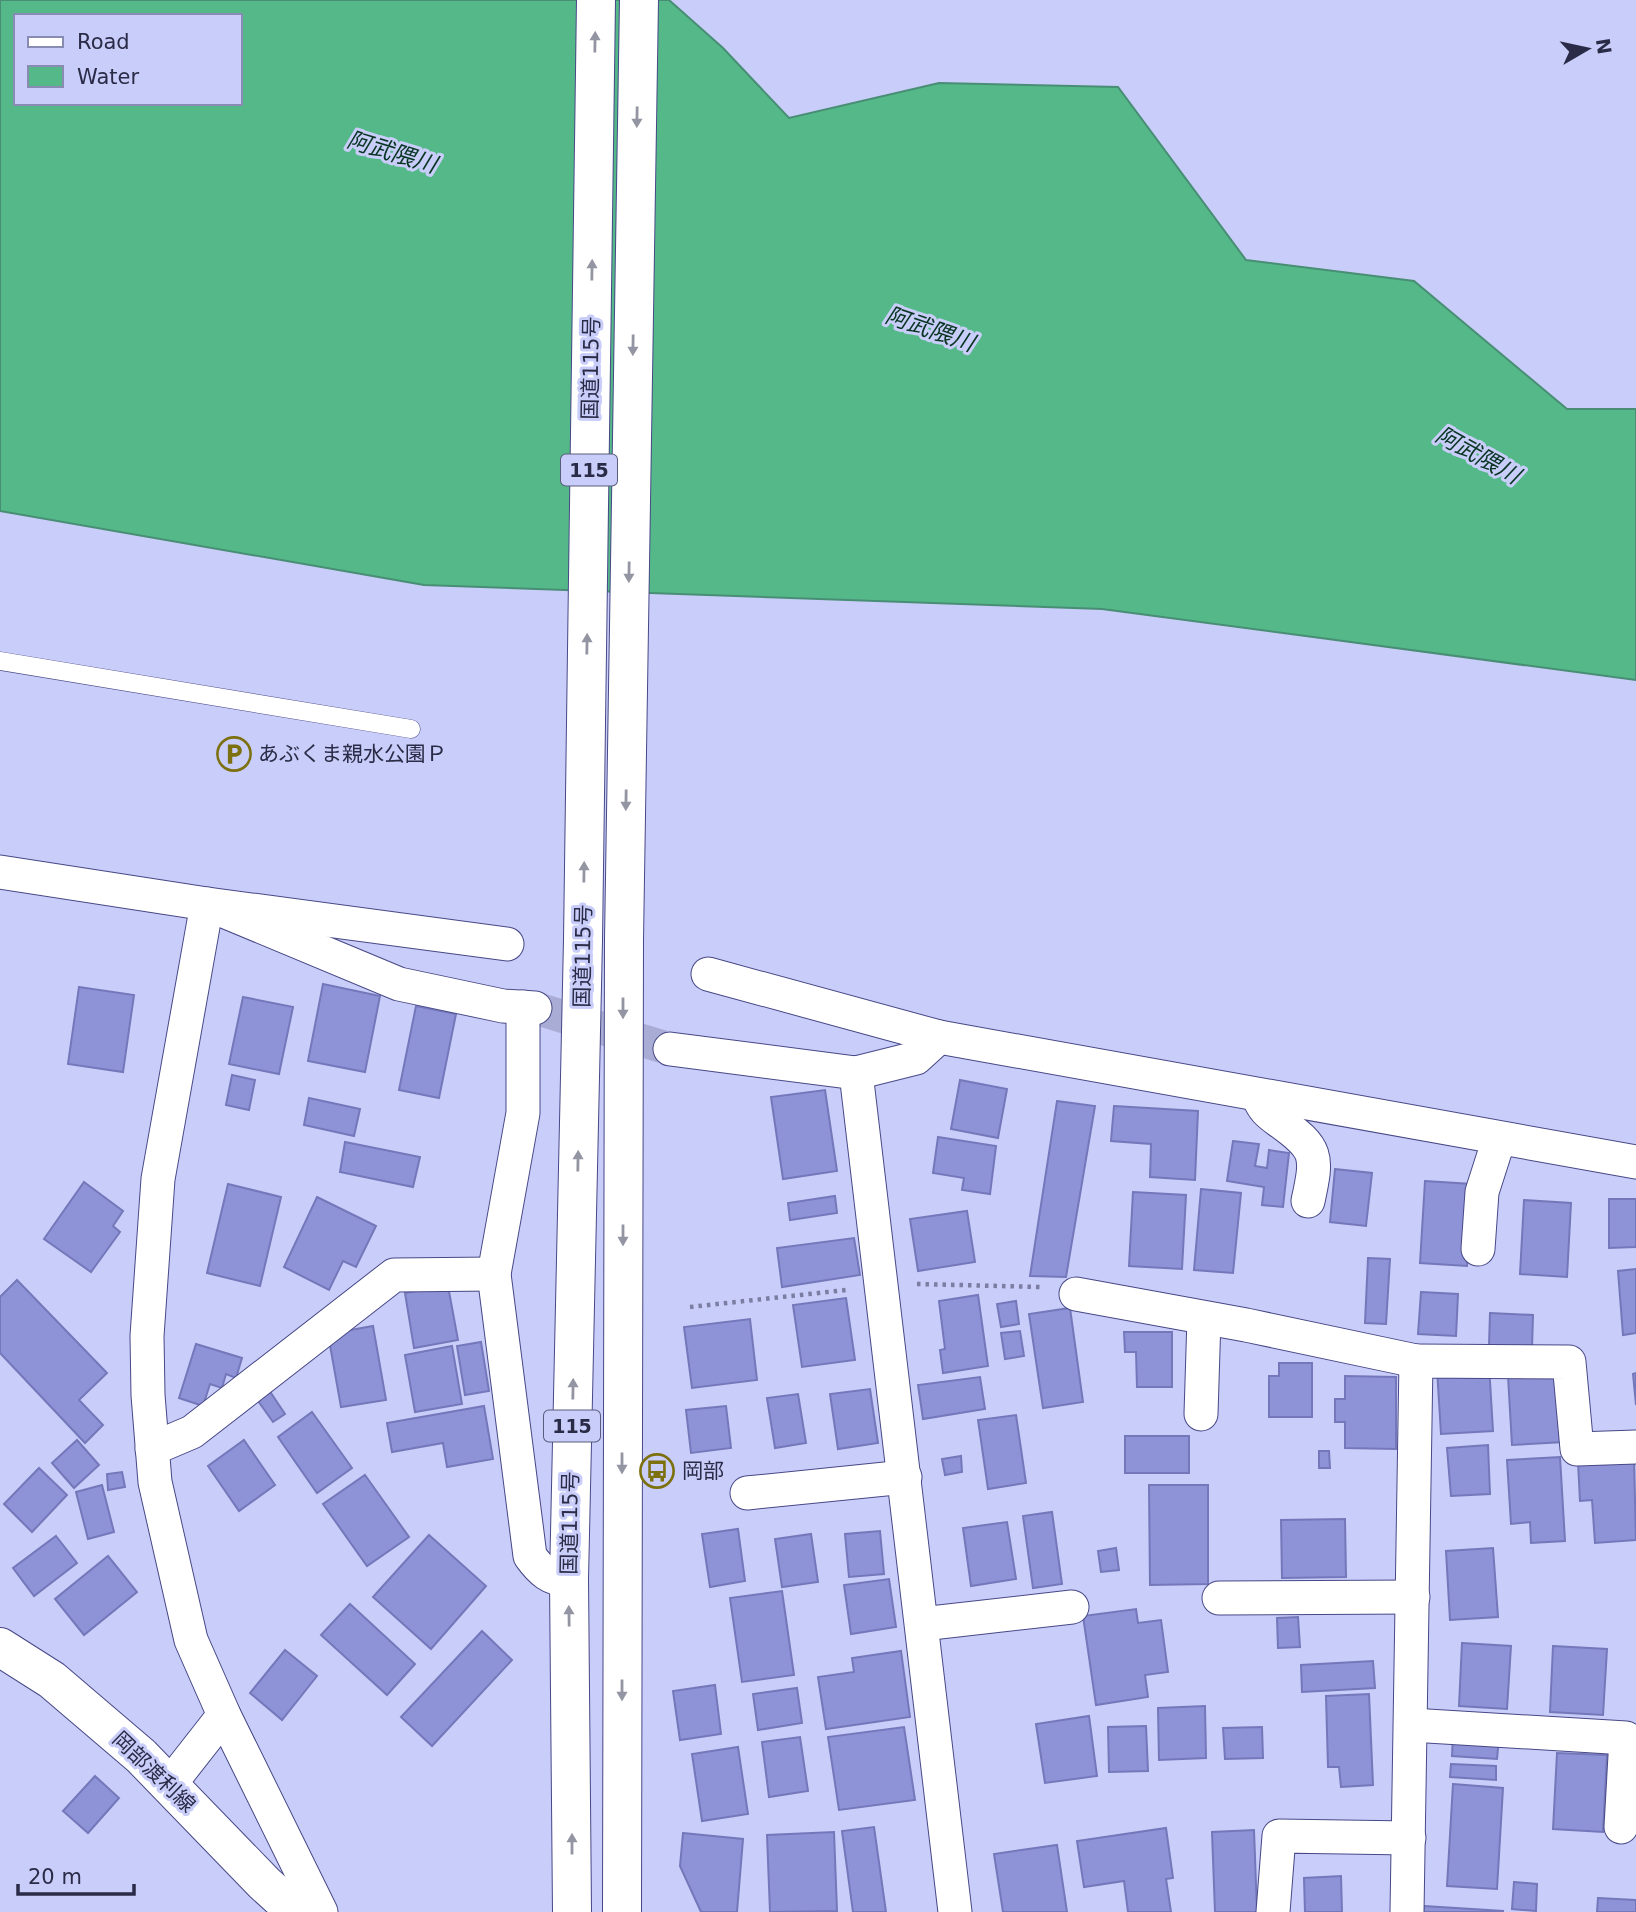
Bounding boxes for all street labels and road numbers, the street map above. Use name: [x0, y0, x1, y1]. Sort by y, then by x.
street label: 国道115号: [578, 316, 604, 420]
road number: 115: [561, 454, 617, 485]
street label: 国道115号: [570, 904, 596, 1008]
road number: 115: [544, 1410, 600, 1442]
street label: 国道115号: [557, 1471, 583, 1575]
street label: 岡部渡利線: [108, 1727, 200, 1817]

